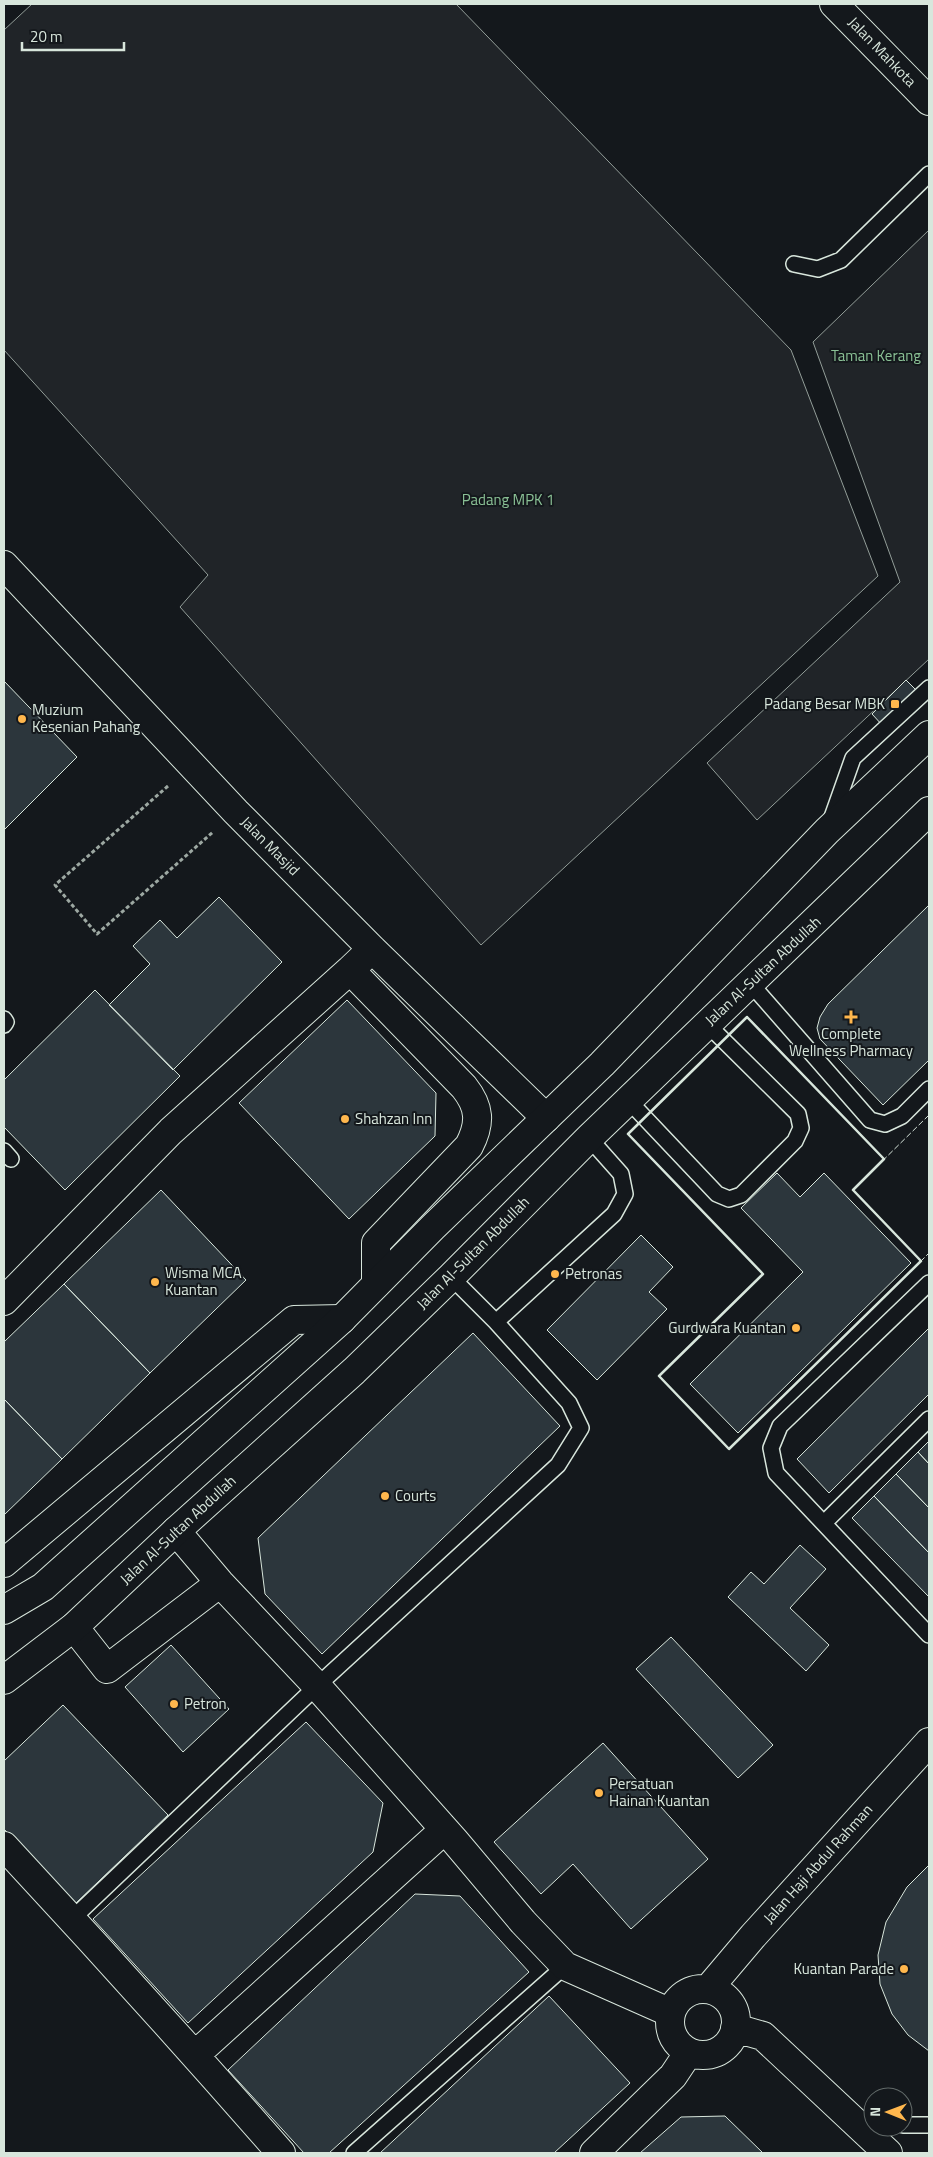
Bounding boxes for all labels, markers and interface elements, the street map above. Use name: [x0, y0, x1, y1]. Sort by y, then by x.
street label: Jalan Mahkota: [843, 11, 922, 92]
scale bar: [22, 20, 125, 52]
text: 20 m: [30, 25, 63, 48]
park label: Taman Kerang: [831, 344, 921, 367]
park label: Padang MPK 1: [462, 488, 554, 511]
place label: Padang Besar MBK: [764, 692, 885, 715]
place label: Muzium Kesenian Pahang: [32, 698, 141, 738]
marker: Padang Besar MBK: [889, 698, 901, 710]
marker: Muzium Kesenian Pahang: [16, 713, 28, 725]
street label: Jalan Masjid: [235, 811, 305, 881]
street label: Jalan Al-Sultan Abdullah: [699, 910, 826, 1031]
marker: Complete Wellness Pharmacy: [845, 1011, 857, 1023]
place label: Complete Wellness Pharmacy: [789, 1022, 913, 1062]
place label: Shahzan Inn: [355, 1107, 432, 1130]
marker: Shahzan Inn: [339, 1113, 351, 1125]
street label: Jalan Al-Sultan Abdullah: [411, 1191, 534, 1314]
place label: Wisma MCA Kuantan: [165, 1261, 242, 1301]
place label: Petronas: [565, 1262, 622, 1285]
marker: Petronas: [549, 1268, 561, 1280]
marker: Wisma MCA Kuantan: [149, 1276, 161, 1288]
place label: Gurdwara Kuantan: [668, 1316, 786, 1339]
marker: Gurdwara Kuantan: [790, 1322, 802, 1334]
street label: Jalan Al-Sultan Abdullah: [114, 1469, 241, 1590]
place label: Courts: [395, 1484, 436, 1507]
marker: Courts: [379, 1490, 391, 1502]
place label: Petron: [184, 1692, 227, 1715]
marker: Petron: [168, 1698, 180, 1710]
place label: Persatuan Hainan Kuantan: [609, 1772, 710, 1812]
marker: Persatuan Hainan Kuantan: [593, 1787, 605, 1799]
street label: Jalan Haji Abdul Rahman: [758, 1799, 878, 1929]
place label: Kuantan Parade: [793, 1957, 894, 1980]
marker: Kuantan Parade: [898, 1963, 910, 1975]
north arrow: [863, 2087, 913, 2137]
text: N: [864, 2107, 885, 2117]

